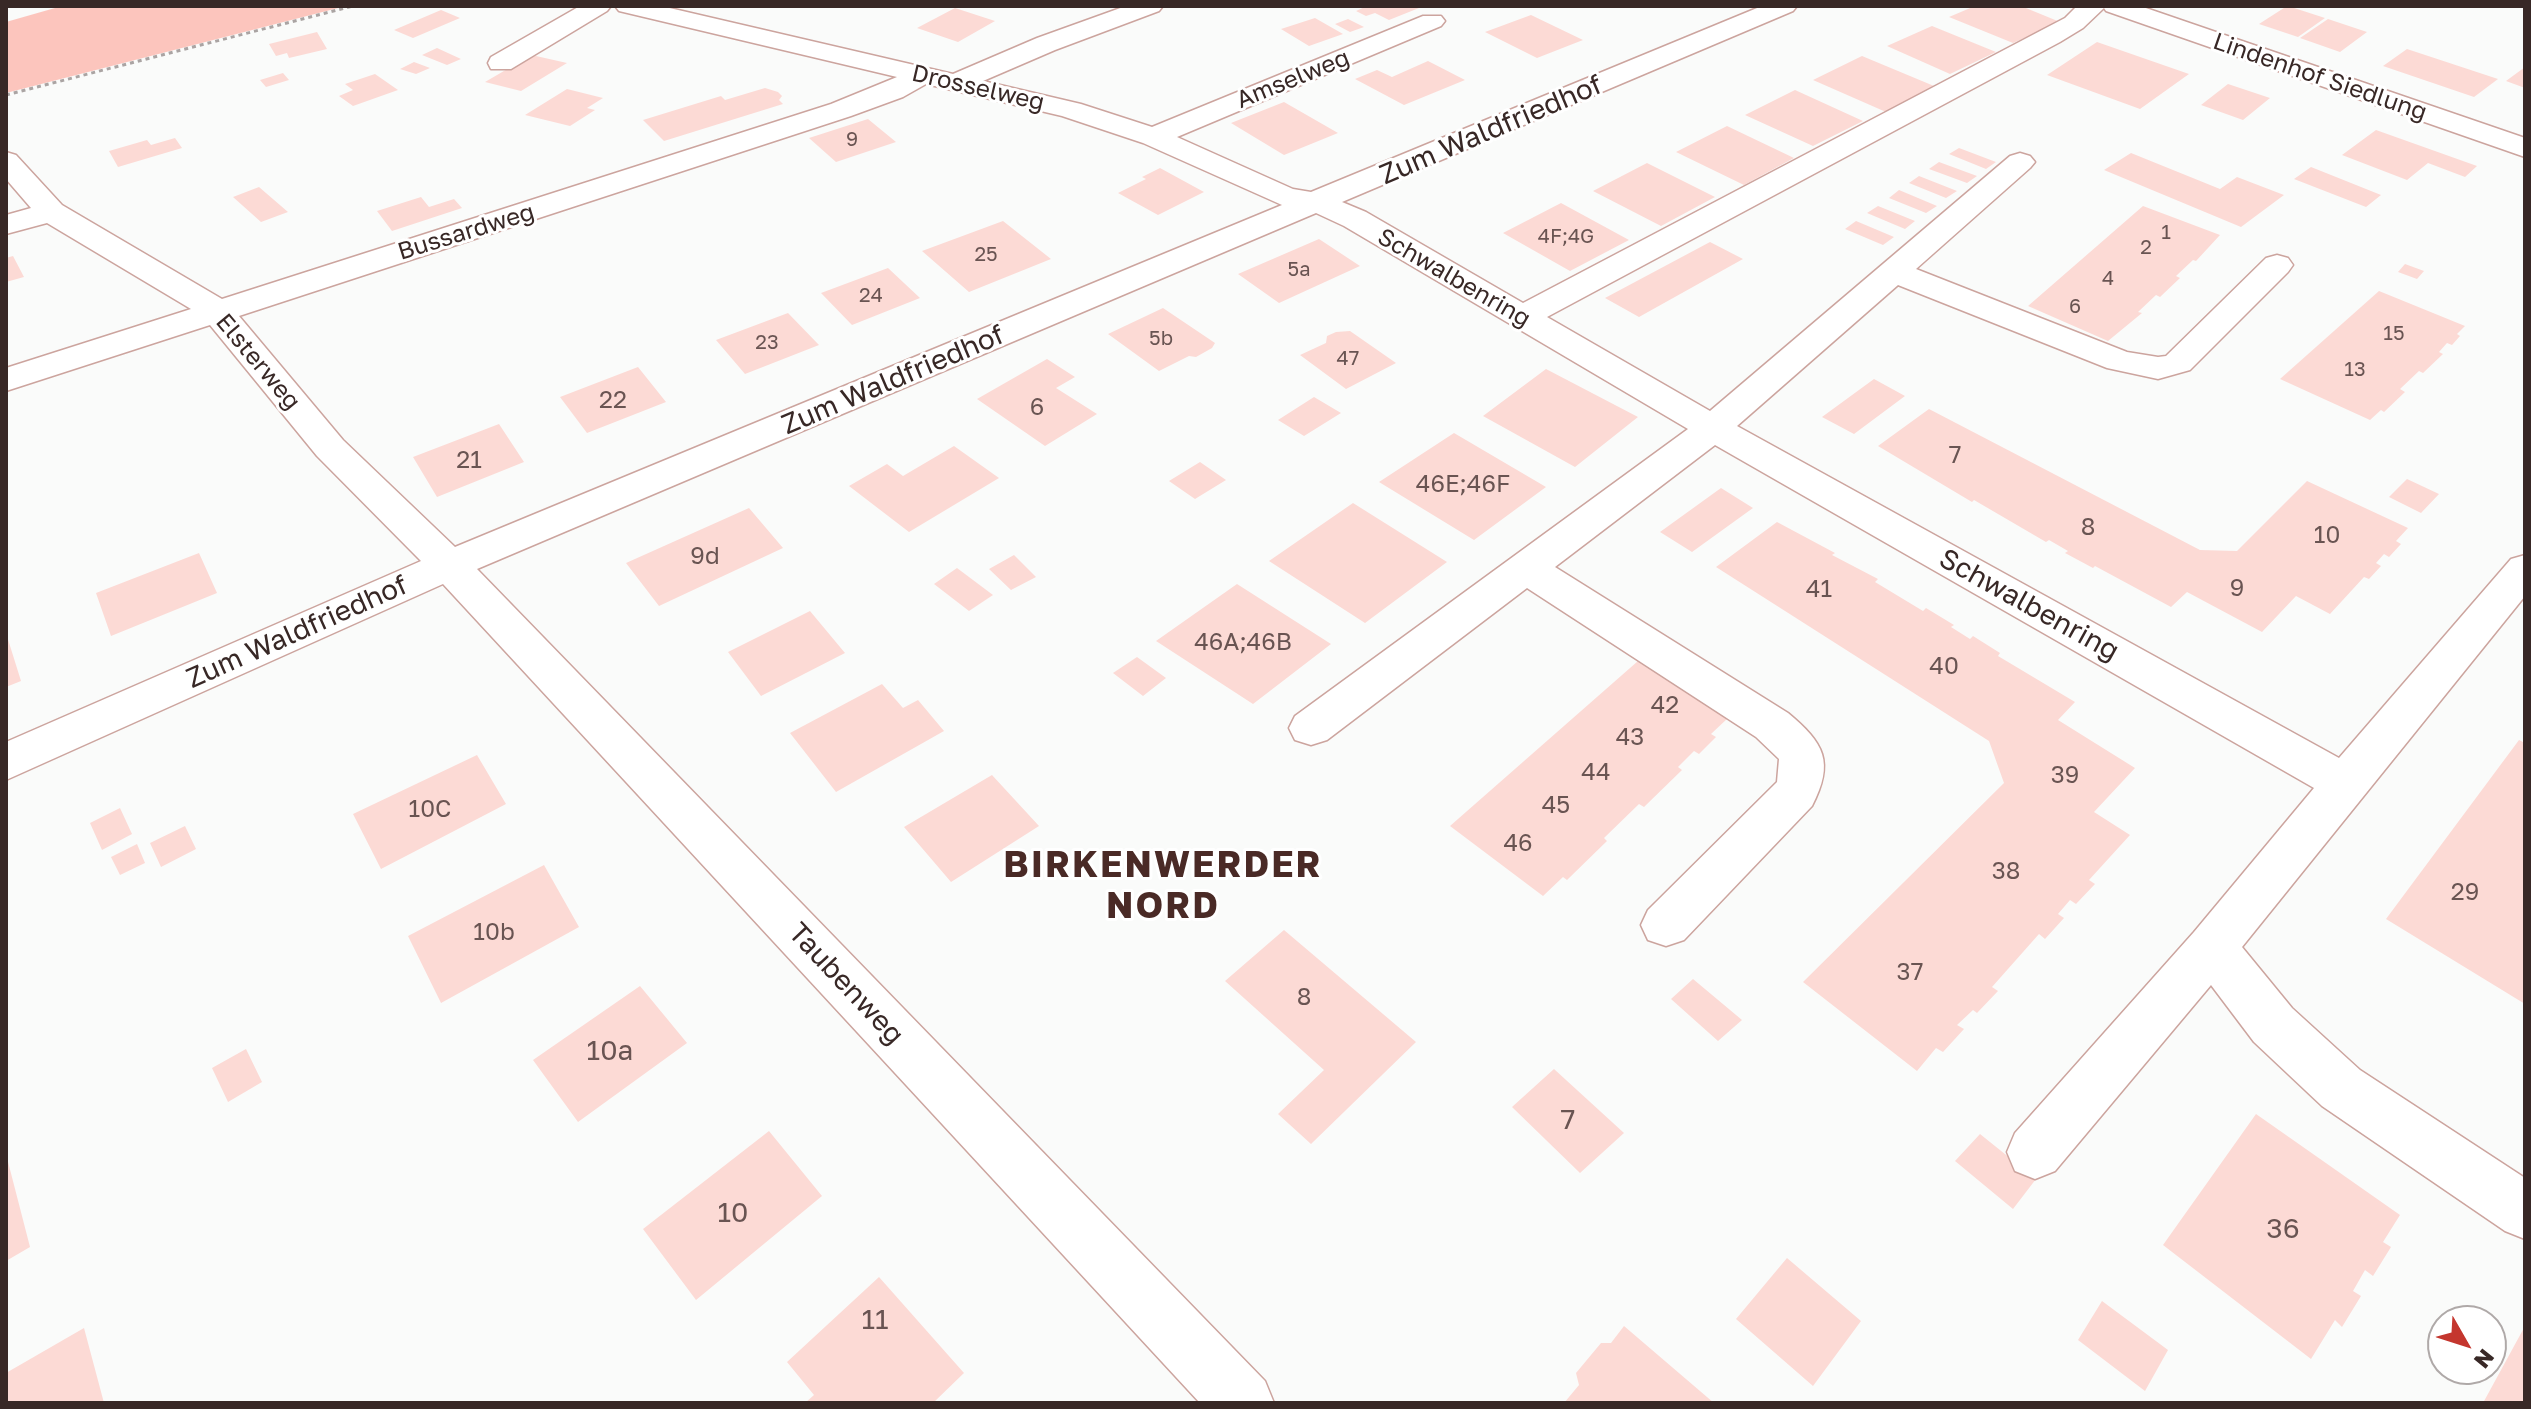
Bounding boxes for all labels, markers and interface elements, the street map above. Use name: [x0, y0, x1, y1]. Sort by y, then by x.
street label: Lindenhof Siedlung: [2209, 27, 2431, 127]
street label: Amselweg: [1232, 43, 1354, 115]
street label: Drosselweg: [909, 59, 1047, 117]
street label: Zum Waldfriedhof: [1375, 68, 1607, 192]
house number: 9: [846, 128, 858, 152]
street label: Bussardweg: [394, 198, 538, 266]
house number: 1: [2161, 221, 2171, 245]
street label: Schwalbenring: [1372, 223, 1536, 333]
house number: 4F;4G: [1538, 225, 1594, 249]
house number: 2: [2140, 236, 2152, 260]
house number: 25: [974, 243, 998, 267]
house number: 5a: [1288, 258, 1310, 282]
house number: 4: [2102, 267, 2114, 291]
house number: 24: [859, 284, 883, 308]
house number: 6: [2069, 295, 2081, 319]
street label: Elsterweg: [210, 308, 306, 416]
street label: Zum Waldfriedhof: [777, 318, 1009, 442]
house number: 15: [2383, 322, 2405, 346]
house number: 5b: [1149, 327, 1173, 351]
house number: 23: [755, 331, 779, 355]
house number: 47: [1337, 347, 1359, 371]
house number: 13: [2344, 358, 2366, 382]
house number: 22: [599, 386, 627, 414]
house number: 6: [1030, 393, 1044, 421]
house number: 7: [1949, 441, 1961, 469]
house number: 21: [456, 446, 482, 474]
house number: 46E;46F: [1416, 470, 1510, 498]
house number: 8: [2081, 513, 2095, 541]
house number: 10: [2314, 521, 2340, 549]
house number: 9d: [690, 542, 720, 570]
street label: Schwalbenring: [1933, 542, 2125, 668]
street label: Zum Waldfriedhof: [181, 568, 413, 696]
house number: 9: [2230, 574, 2244, 602]
house number: 41: [1806, 575, 1832, 603]
house number: 46A;46B: [1194, 628, 1292, 656]
house number: 40: [1929, 652, 1959, 680]
house number: 42: [1651, 691, 1679, 719]
house number: 43: [1616, 723, 1644, 751]
house number: 44: [1581, 758, 1611, 786]
house number: 39: [2051, 761, 2079, 789]
house number: 45: [1542, 791, 1570, 819]
house number: 10C: [409, 795, 451, 823]
house number: 46: [1503, 829, 1533, 857]
district label: BIRKENWERDER NORD: [1003, 844, 1323, 929]
house number: 38: [1992, 857, 2020, 885]
house number: 29: [2451, 878, 2479, 906]
street label: Taubenweg: [781, 916, 911, 1052]
house number: 10b: [473, 918, 515, 946]
house number: 37: [1897, 958, 1923, 986]
house number: 8: [1297, 983, 1311, 1011]
house number: 10a: [587, 1034, 633, 1068]
house number: 7: [1561, 1103, 1575, 1137]
house number: 10: [718, 1196, 748, 1230]
house number: 36: [2266, 1212, 2300, 1246]
house number: 11: [861, 1303, 889, 1337]
north arrow: [2427, 1305, 2507, 1385]
text: N: [2469, 1344, 2500, 1374]

